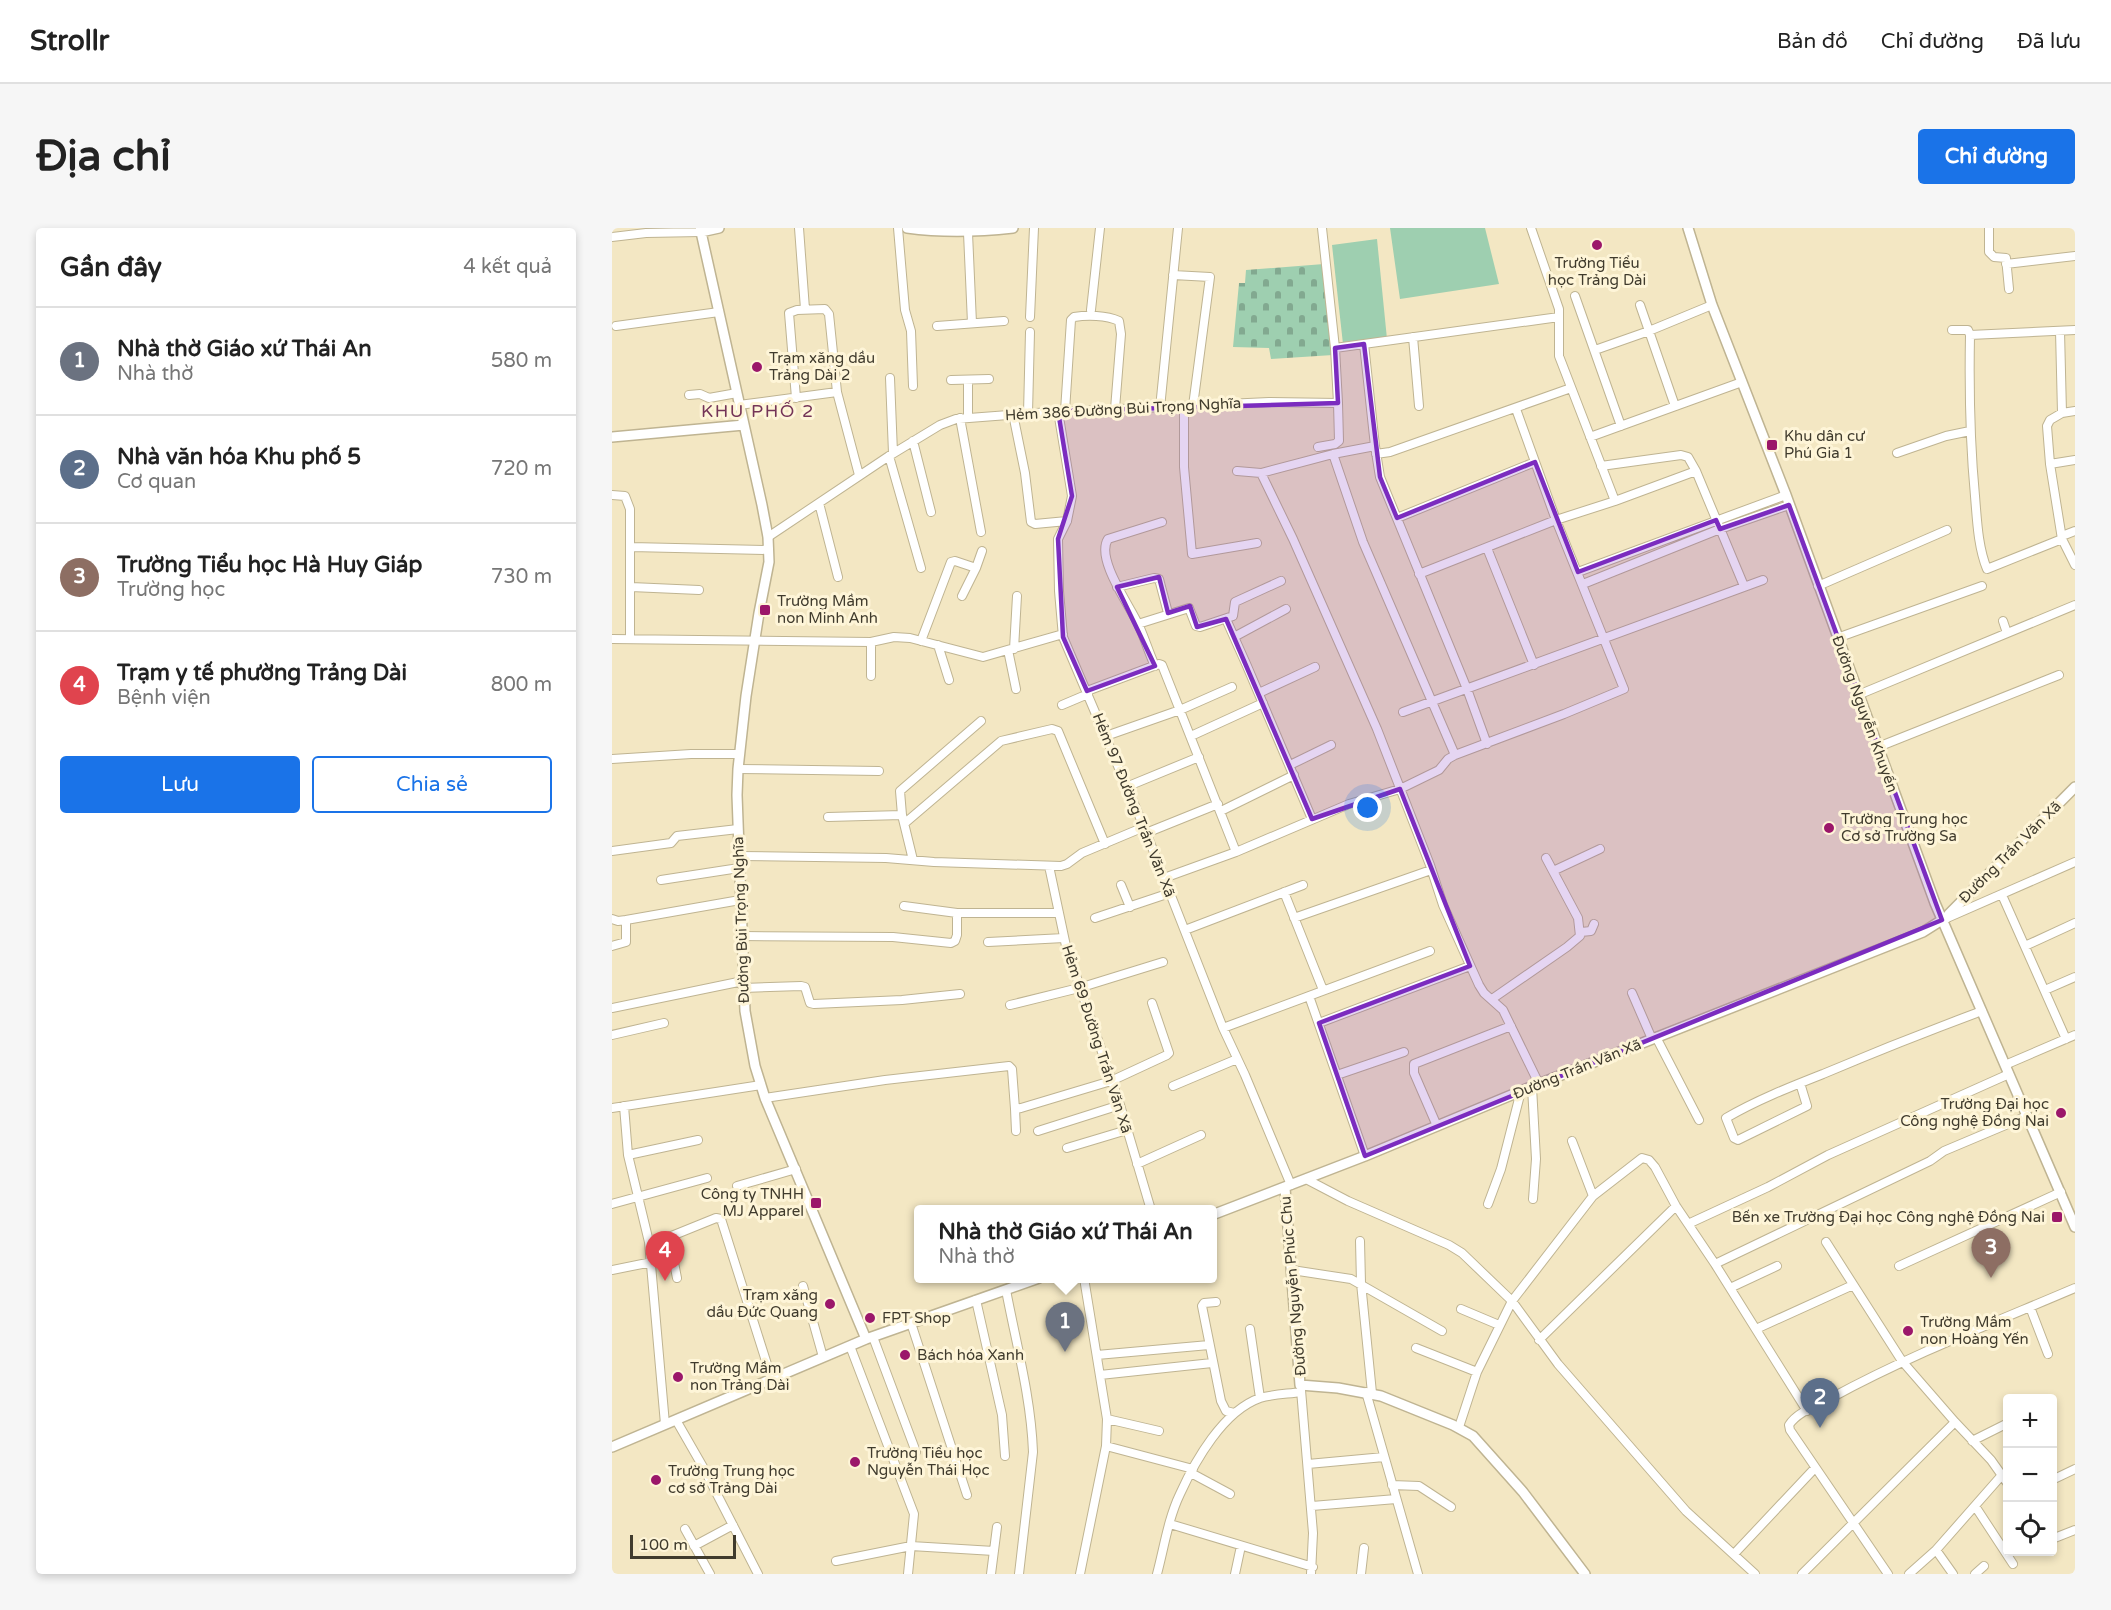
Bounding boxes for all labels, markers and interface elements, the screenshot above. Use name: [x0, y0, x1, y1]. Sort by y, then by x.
text: Strollr: [30, 24, 109, 58]
text: Bản đồ: [1777, 29, 1848, 54]
text: Chỉ đường: [1881, 29, 1984, 54]
text: Đã lưu: [2017, 29, 2081, 54]
button: Chỉ đường: [1918, 129, 2075, 184]
text: Địa chỉ: [36, 131, 171, 182]
marker: Trường Tiểu học Trảng Dài: [1590, 238, 1604, 252]
text: Gần đây: [60, 252, 162, 283]
place label: Trường Tiểu học Trảng Dài: [1548, 254, 1646, 289]
text: 4 kết quả: [463, 255, 552, 279]
text: Nhà thờ Giáo xứ Thái An: [117, 336, 372, 362]
text: 1: [73, 349, 86, 373]
text: 580 m: [491, 349, 552, 373]
place label: Trạm xăng dầu Trảng Dài 2: [769, 349, 875, 384]
marker: Trạm xăng dầu Trảng Dài 2: [750, 360, 764, 374]
text: Nhà thờ: [117, 362, 193, 386]
street label: Hẻm 386 Đường Bùi Trọng Nghĩa: [1004, 394, 1242, 424]
district label: KHU PHỐ 2: [701, 400, 815, 422]
place label: Khu dân cư Phú Gia 1: [1784, 427, 1866, 462]
marker: Khu dân cư Phú Gia 1: [1765, 438, 1779, 452]
text: Nhà văn hóa Khu phố 5: [117, 444, 361, 470]
text: 2: [73, 457, 86, 481]
text: 720 m: [491, 457, 552, 481]
text: Cơ quan: [117, 470, 196, 494]
text: Trường Tiểu học Hà Huy Giáp: [117, 552, 422, 578]
text: 3: [73, 565, 86, 589]
text: 730 m: [491, 565, 552, 589]
text: Trường học: [117, 578, 225, 602]
place label: Trường Mầm non Minh Anh: [777, 592, 878, 627]
marker: Trường Mầm non Minh Anh: [758, 603, 772, 617]
street label: Đường Nguyễn Khuyến: [1828, 633, 1902, 795]
text: Trạm y tế phường Trảng Dài: [117, 660, 407, 686]
text: 4: [73, 673, 86, 697]
text: 800 m: [491, 673, 552, 697]
text: Bệnh viện: [117, 686, 211, 710]
street label: Hẻm 97 Đường Trần Văn Xã: [1089, 710, 1179, 900]
button: Lưu: [60, 756, 300, 813]
button: Chia sẻ: [312, 756, 552, 813]
your location: [1353, 793, 1382, 822]
street label: Đường Trần Văn Xã: [1955, 797, 2065, 907]
place label: Trường Trung học Cơ sở Trường Sa: [1841, 810, 1968, 845]
marker: Trường Trung học Cơ sở Trường Sa: [1822, 821, 1836, 835]
street label: Đường Bùi Trọng Nghĩa: [729, 836, 753, 1004]
street label: Hẻm 69 Đường Trần Văn Xã: [1058, 943, 1136, 1135]
street label: Đường Trần Văn Xã: [1510, 1035, 1644, 1103]
place label: Trường Đại học Công nghệ Đồng Nai: [1900, 1095, 2049, 1130]
marker: Trường Đại học Công nghệ Đồng Nai: [2054, 1106, 2068, 1120]
place label: Công ty TNHH MJ Apparel: [701, 1185, 804, 1220]
street label: Đường Nguyễn Phúc Chu: [1276, 1195, 1310, 1377]
marker: Công ty TNHH MJ Apparel: [809, 1196, 823, 1210]
popup: [914, 1205, 1217, 1283]
place label: Bến xe Trường Đại học Công nghệ Đồng Nai: [1732, 1208, 2045, 1226]
marker: Bến xe Trường Đại học Công nghệ Đồng Nai: [2050, 1210, 2064, 1224]
text: Nhà thờ Giáo xứ Thái An: [938, 1219, 1193, 1245]
pin: 3: [1972, 1228, 2010, 1278]
pin: 4: [646, 1232, 684, 1281]
text: Nhà thờ: [938, 1245, 1015, 1269]
place label: Trạm xăng dầu Đức Quang: [707, 1286, 818, 1321]
marker: Trạm xăng dầu Đức Quang: [823, 1297, 837, 1311]
pin: 1: [1046, 1302, 1084, 1352]
place label: FPT Shop: [882, 1309, 951, 1327]
marker: FPT Shop: [863, 1311, 877, 1325]
place label: Trường Mầm non Hoàng Yến: [1920, 1313, 2029, 1348]
marker: Trường Mầm non Hoàng Yến: [1901, 1324, 1915, 1338]
place label: Bách hóa Xanh: [917, 1346, 1024, 1364]
marker: Bách hóa Xanh: [898, 1348, 912, 1362]
place label: Trường Mầm non Trảng Dài: [690, 1359, 789, 1394]
marker: Trường Mầm non Trảng Dài: [671, 1370, 685, 1384]
pin: 2: [1800, 1378, 1840, 1428]
map controls: [2003, 1394, 2057, 1556]
button: +: [2003, 1394, 2057, 1448]
place label: Trường Tiểu học Nguyễn Thái Học: [867, 1444, 989, 1479]
button: −: [2003, 1448, 2057, 1502]
marker: Trường Tiểu học Nguyễn Thái Học: [848, 1455, 862, 1469]
place label: Trường Trung học cơ sở Trảng Dài: [668, 1462, 795, 1497]
marker: Trường Trung học cơ sở Trảng Dài: [649, 1473, 663, 1487]
button: locate: [2003, 1502, 2057, 1556]
scale bar: [630, 1532, 736, 1560]
text: 100 m: [639, 1535, 688, 1555]

